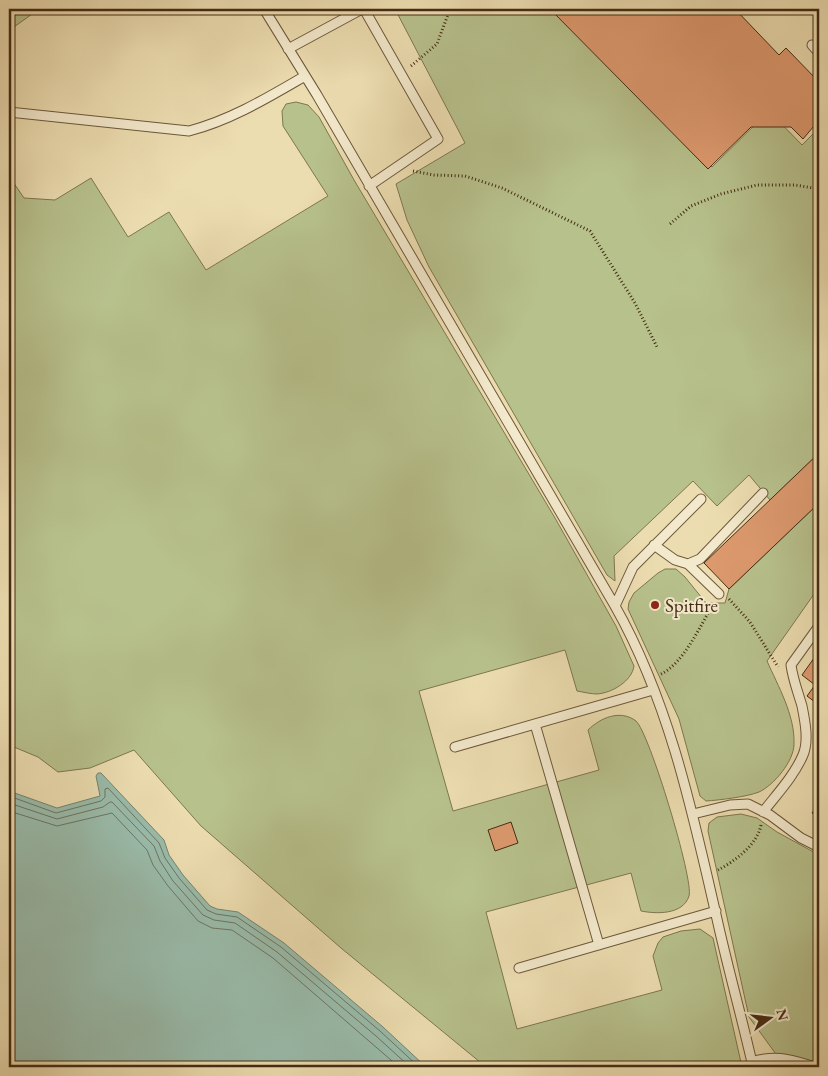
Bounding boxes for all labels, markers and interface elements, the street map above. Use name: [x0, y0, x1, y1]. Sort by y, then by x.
place label: Spitfire: [665, 593, 718, 618]
marker: Spitfire: [649, 599, 661, 611]
north arrow: [746, 994, 796, 1044]
text: N: [772, 1007, 793, 1023]

